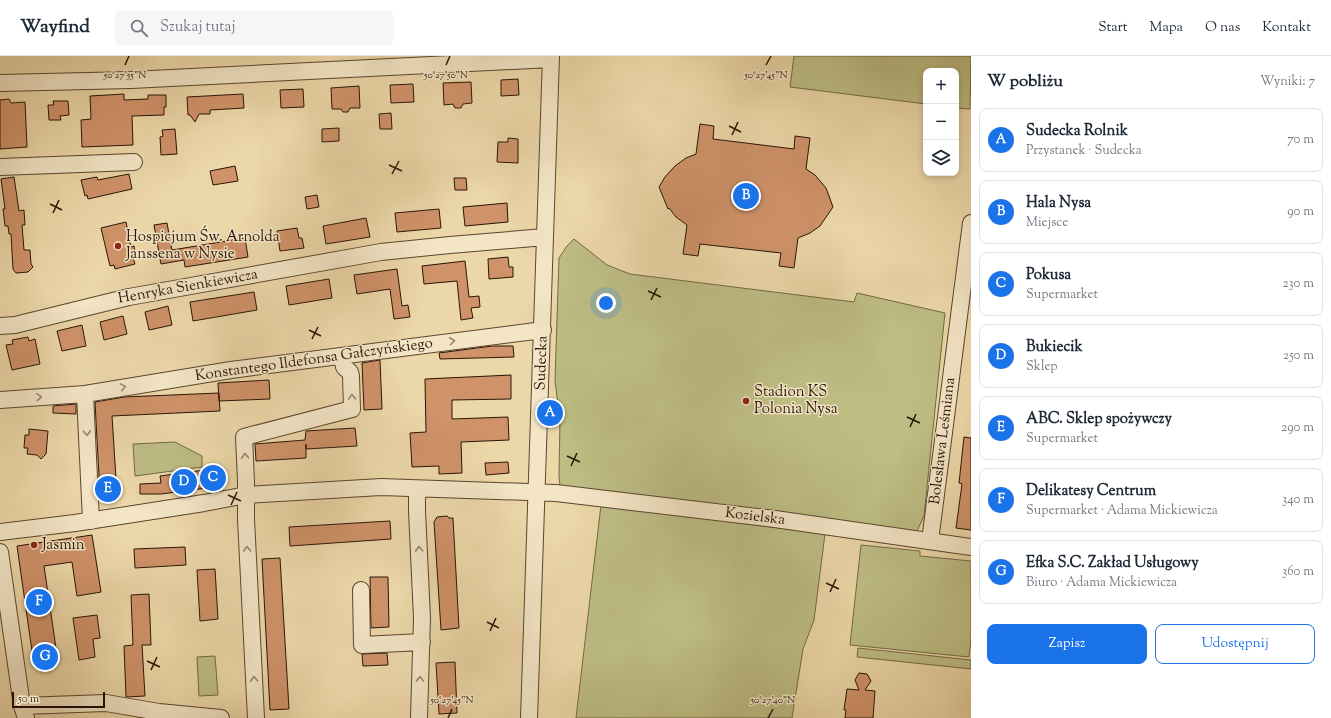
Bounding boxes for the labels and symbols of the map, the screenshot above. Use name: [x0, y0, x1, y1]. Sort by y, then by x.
text: 50°27'55"N: [103, 68, 146, 83]
text: 50°27'50"N: [423, 68, 468, 83]
text: 50°27'45"N: [743, 68, 788, 83]
pin: B: [733, 181, 759, 211]
place label: Hospicjum Św. Arnolda Janssena w Nysie: [125, 225, 280, 265]
marker: Hospicjum Św. Arnolda Janssena w Nysie: [113, 241, 123, 251]
street label: Henryka Sienkiewicza: [116, 264, 260, 310]
your location: [596, 293, 616, 313]
street label: Konstantego Ildefonsa Gałczyńskiego: [194, 333, 434, 387]
street label: Sudecka: [531, 335, 553, 391]
one-way arrow: [449, 337, 455, 346]
street label: Bolesława Leśmiana: [925, 376, 961, 506]
place label: Stadion KS Polonia Nysa: [754, 382, 838, 420]
one-way arrow: [120, 384, 127, 392]
one-way arrow: [36, 393, 42, 402]
one-way arrow: [348, 394, 356, 400]
marker: Stadion KS Polonia Nysa: [741, 396, 751, 406]
pin: A: [537, 398, 563, 428]
one-way arrow: [83, 430, 91, 436]
one-way arrow: [240, 453, 249, 459]
pin: C: [200, 463, 226, 493]
pin: D: [171, 467, 197, 497]
pin: E: [95, 474, 121, 504]
street label: Kozielska: [724, 503, 786, 531]
place label: Jasmin: [41, 535, 85, 556]
marker: Jasmin: [29, 540, 39, 550]
one-way arrow: [243, 546, 252, 552]
one-way arrow: [414, 546, 423, 552]
pin: F: [26, 587, 52, 617]
pin: G: [32, 642, 58, 672]
one-way arrow: [250, 676, 258, 682]
one-way arrow: [416, 676, 425, 682]
scale bar: [12, 690, 105, 709]
text: 50°27'45"N: [429, 693, 474, 708]
text: 50°27'40"N: [750, 693, 795, 708]

